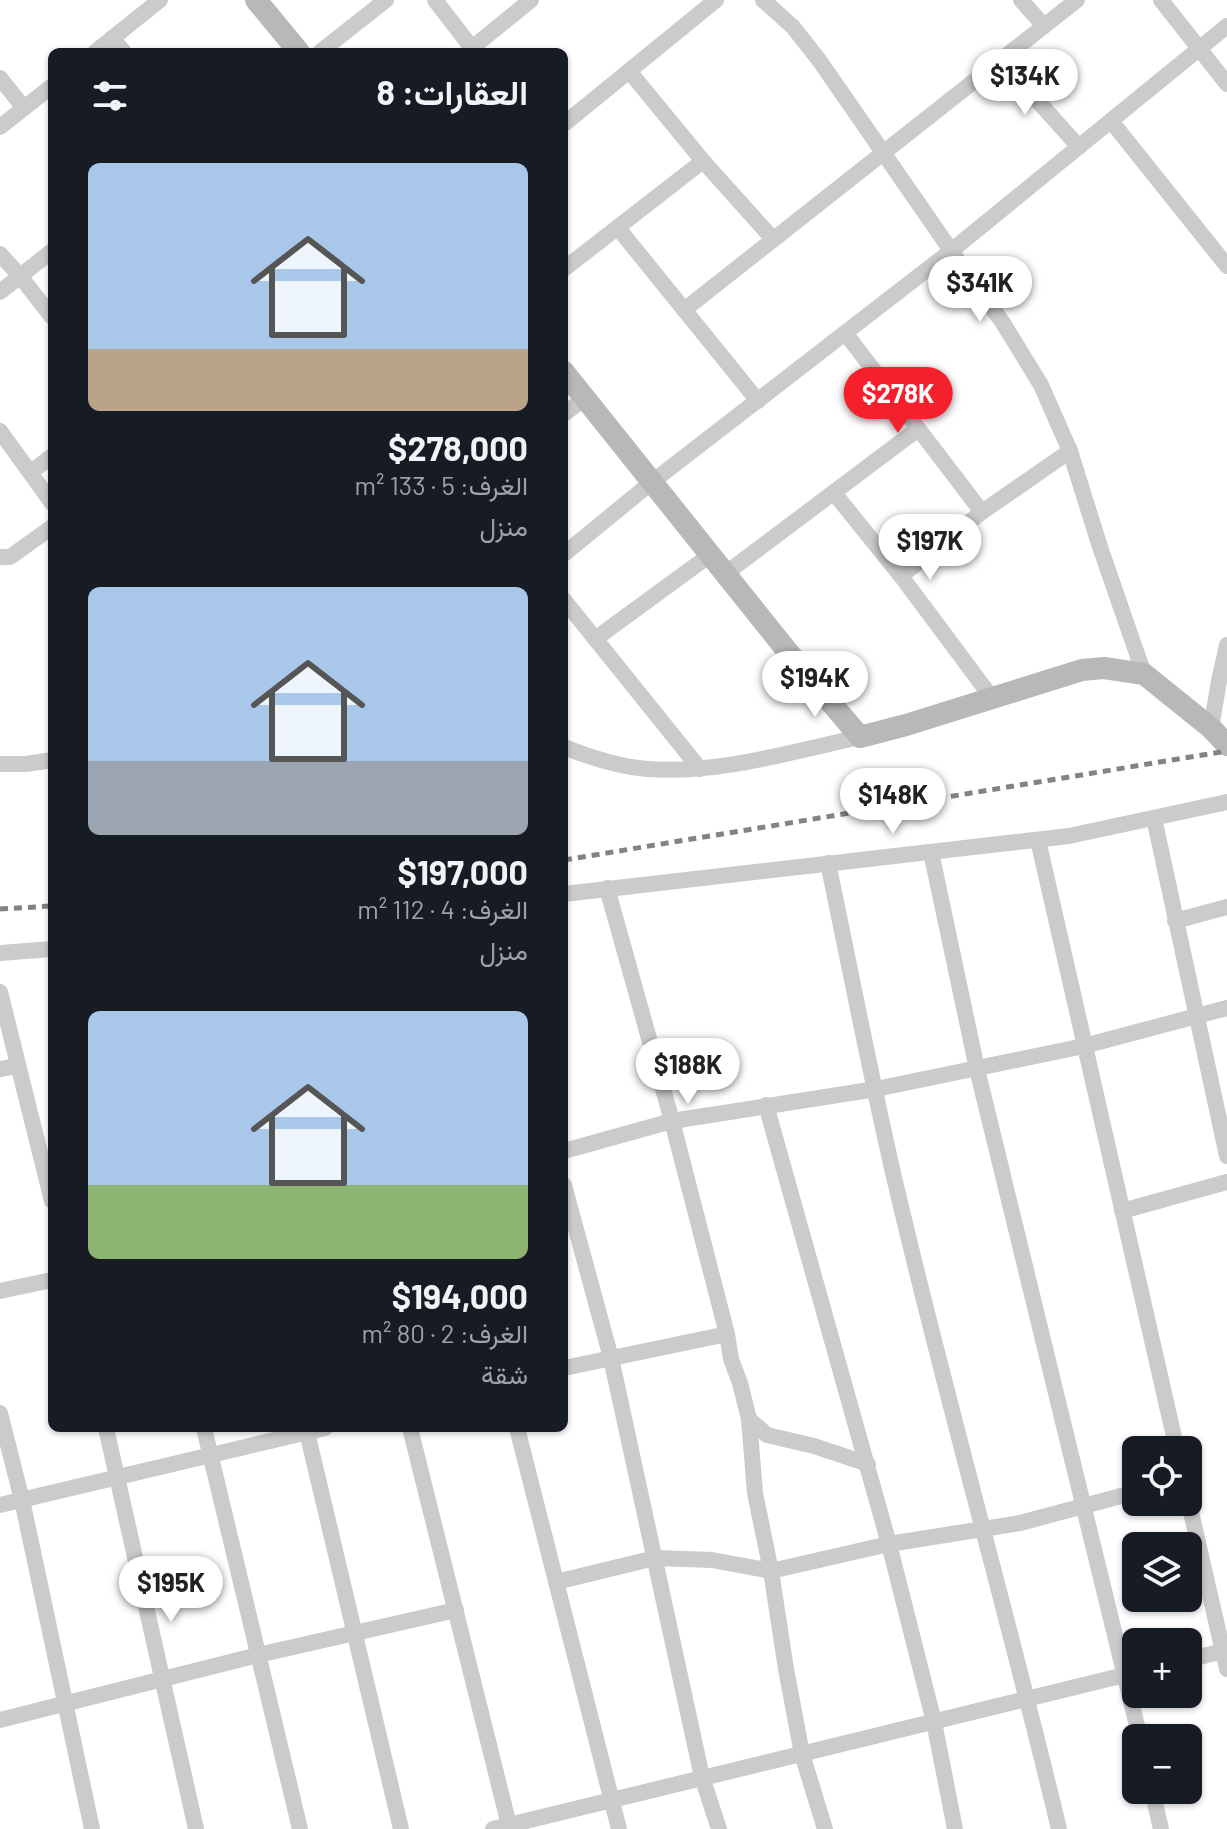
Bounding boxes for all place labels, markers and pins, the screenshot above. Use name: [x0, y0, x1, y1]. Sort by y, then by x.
pin: $134K: [969, 49, 1081, 117]
pin: $341K: [924, 256, 1036, 324]
pin: $278K: [842, 367, 954, 435]
pin: $197K: [874, 514, 986, 582]
pin: $194K: [759, 651, 871, 719]
pin: $148K: [837, 768, 949, 836]
pin: $188K: [632, 1038, 744, 1106]
pin: $195K: [115, 1556, 227, 1624]

